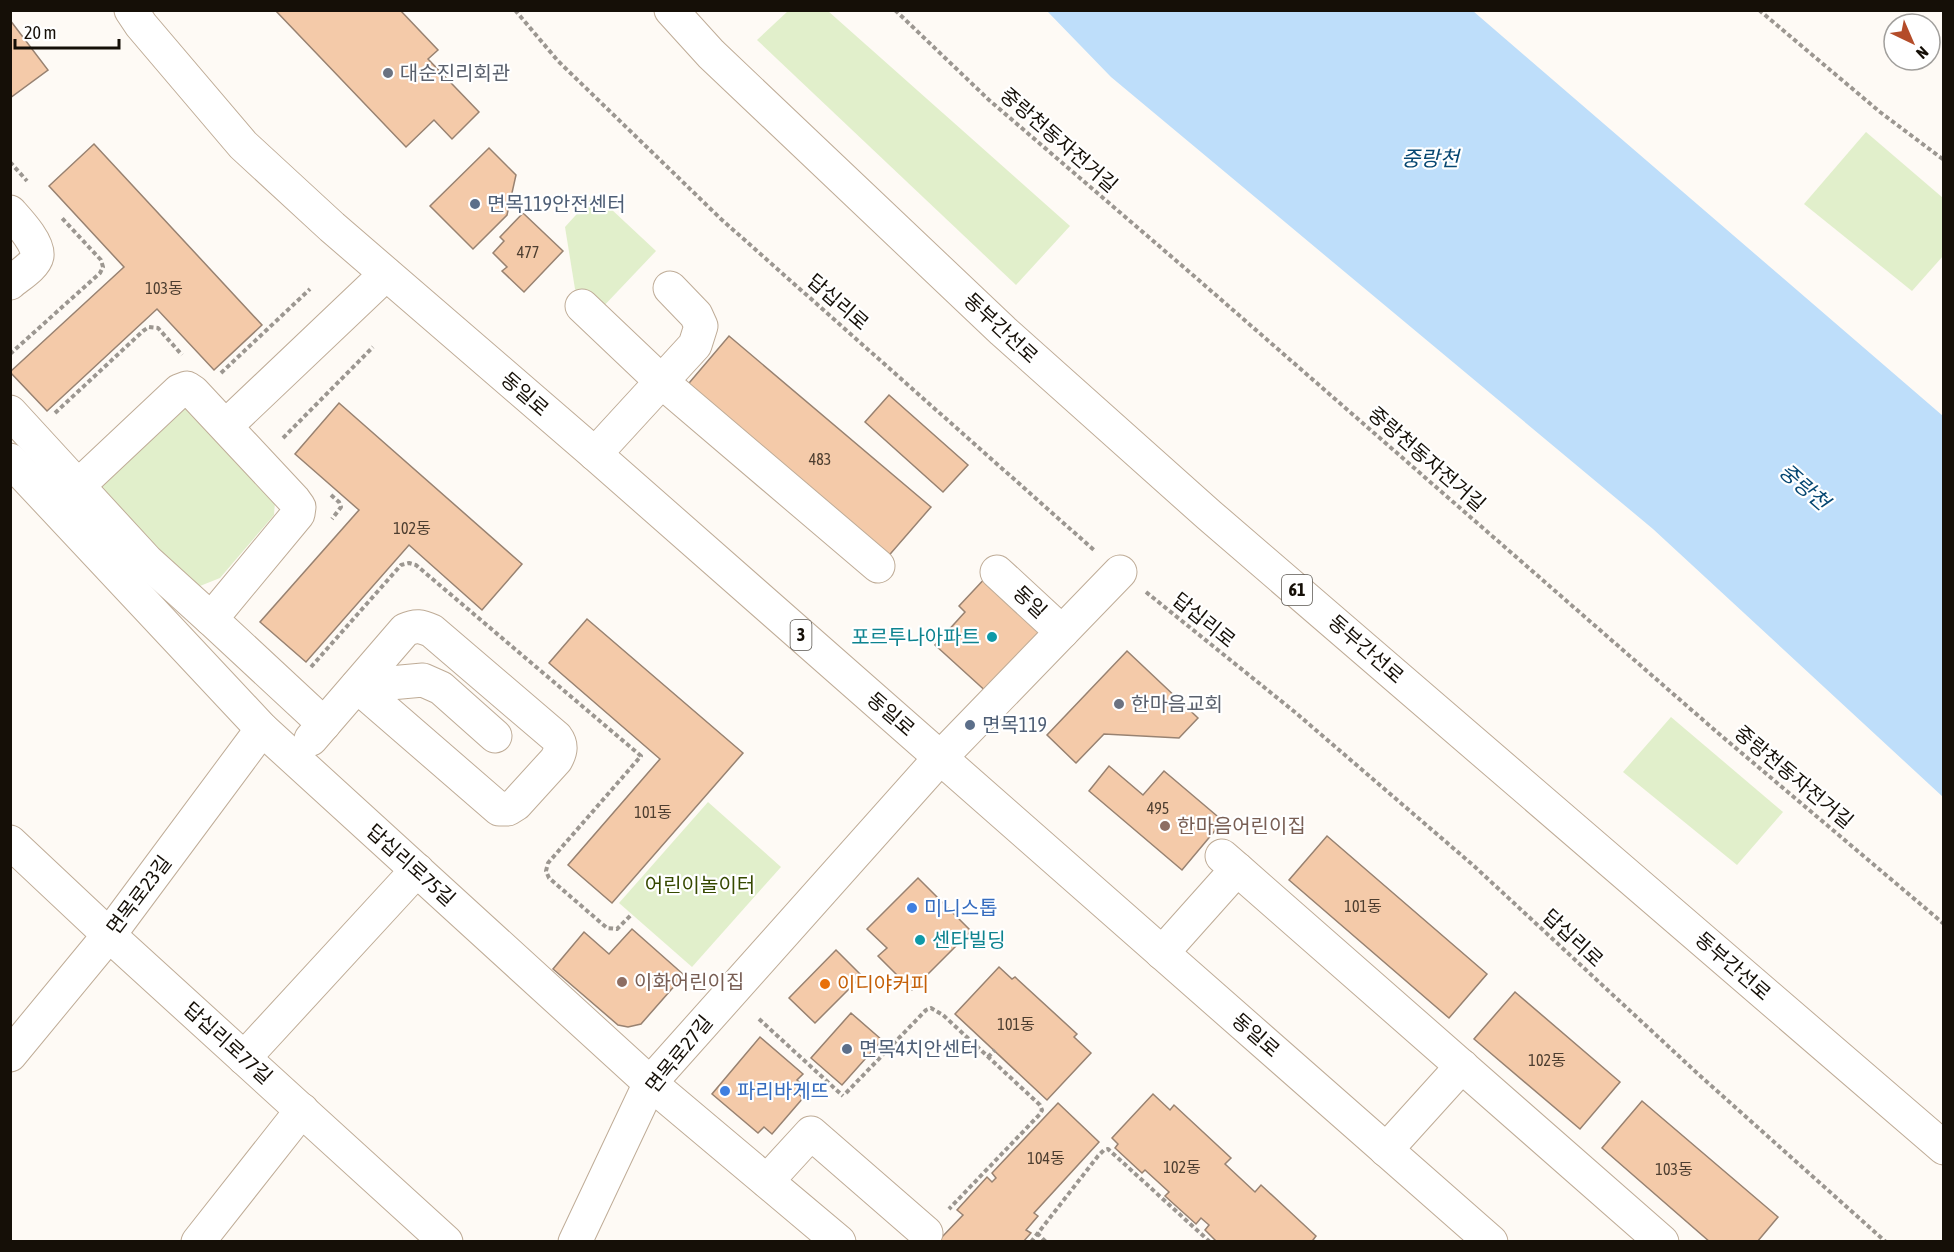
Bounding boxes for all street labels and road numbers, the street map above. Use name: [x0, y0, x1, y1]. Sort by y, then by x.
street label: 중랑천동자전거길: [996, 83, 1122, 197]
street label: 답십리로: [803, 269, 874, 334]
street label: 동부간선로: [960, 288, 1043, 367]
street label: 동일로: [497, 367, 554, 420]
street label: 중랑천동자전거길: [1364, 402, 1490, 516]
road number: 61: [1282, 575, 1312, 605]
street label: 동일: [1009, 581, 1052, 623]
street label: 답십리로: [1168, 588, 1240, 652]
street label: 동부간선로: [1324, 610, 1409, 687]
road number: 3: [790, 620, 812, 650]
street label: 동일로: [863, 687, 920, 740]
street label: 중랑천동자전거길: [1731, 720, 1858, 833]
street label: 답십리로75길: [362, 819, 460, 910]
street label: 면목로23길: [102, 851, 176, 939]
street label: 답십리로: [1539, 904, 1608, 971]
street label: 동부간선로: [1691, 927, 1776, 1004]
street label: 답십리로77길: [179, 997, 277, 1088]
street label: 동일로: [1228, 1008, 1285, 1061]
street label: 면목로27길: [641, 1011, 717, 1097]

